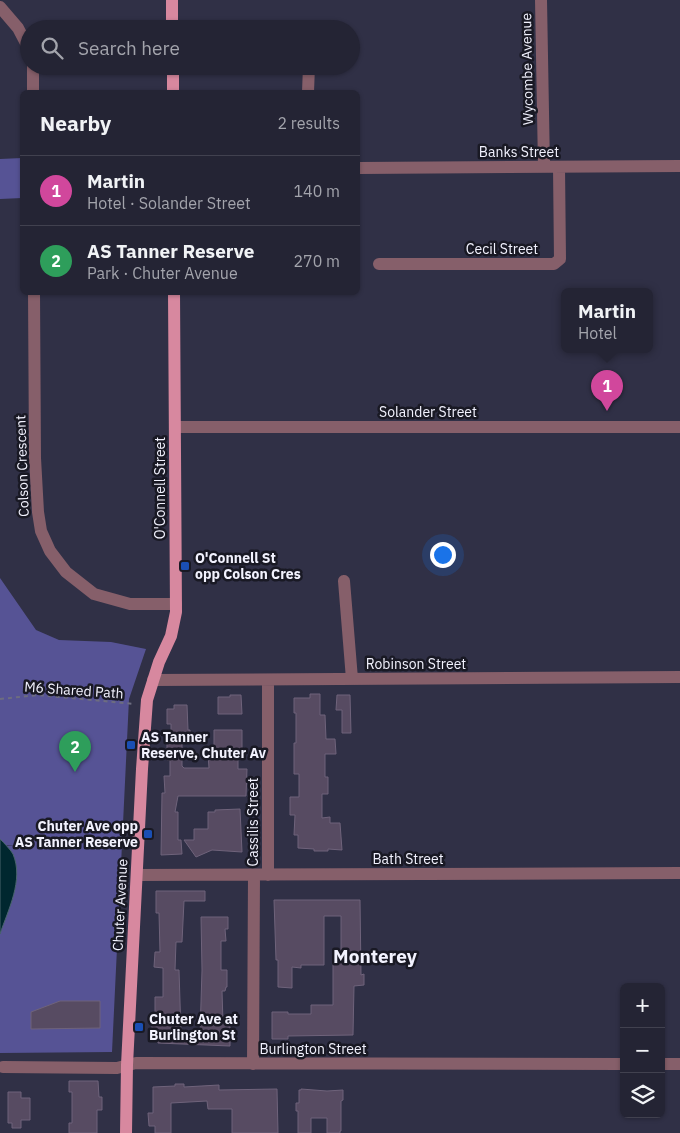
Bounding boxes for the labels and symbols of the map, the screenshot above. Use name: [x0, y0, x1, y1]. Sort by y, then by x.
street label: Wycombe Avenue: [517, 12, 537, 125]
street label: Banks Street: [479, 143, 559, 161]
street label: Cecil Street: [466, 240, 538, 258]
pin: 1: [591, 370, 623, 411]
street label: Solander Street: [379, 403, 477, 421]
street label: Colson Crescent: [11, 415, 33, 517]
street label: O'Connell Street: [151, 437, 169, 539]
your location: [430, 542, 456, 568]
place label: O'Connell St opp Colson Cres: [195, 549, 301, 583]
marker: O'Connell St opp Colson Cres: [179, 560, 191, 572]
street label: Robinson Street: [366, 655, 466, 673]
street label: M6 Shared Path: [24, 678, 124, 702]
place label: AS Tanner Reserve, Chuter Av: [141, 728, 267, 762]
pin: 2: [59, 731, 91, 772]
marker: AS Tanner Reserve, Chuter Av: [125, 739, 137, 751]
street label: Cassilis Street: [244, 777, 262, 867]
place label: Chuter Ave opp AS Tanner Reserve: [15, 817, 138, 851]
marker: Chuter Ave opp AS Tanner Reserve: [142, 828, 154, 840]
street label: Bath Street: [372, 850, 444, 868]
street label: Chuter Avenue: [109, 858, 131, 952]
district label: Monterey: [333, 944, 418, 968]
place label: Chuter Ave at Burlington St: [149, 1010, 238, 1044]
marker: Chuter Ave at Burlington St: [133, 1021, 145, 1033]
street label: Burlington Street: [259, 1040, 367, 1058]

